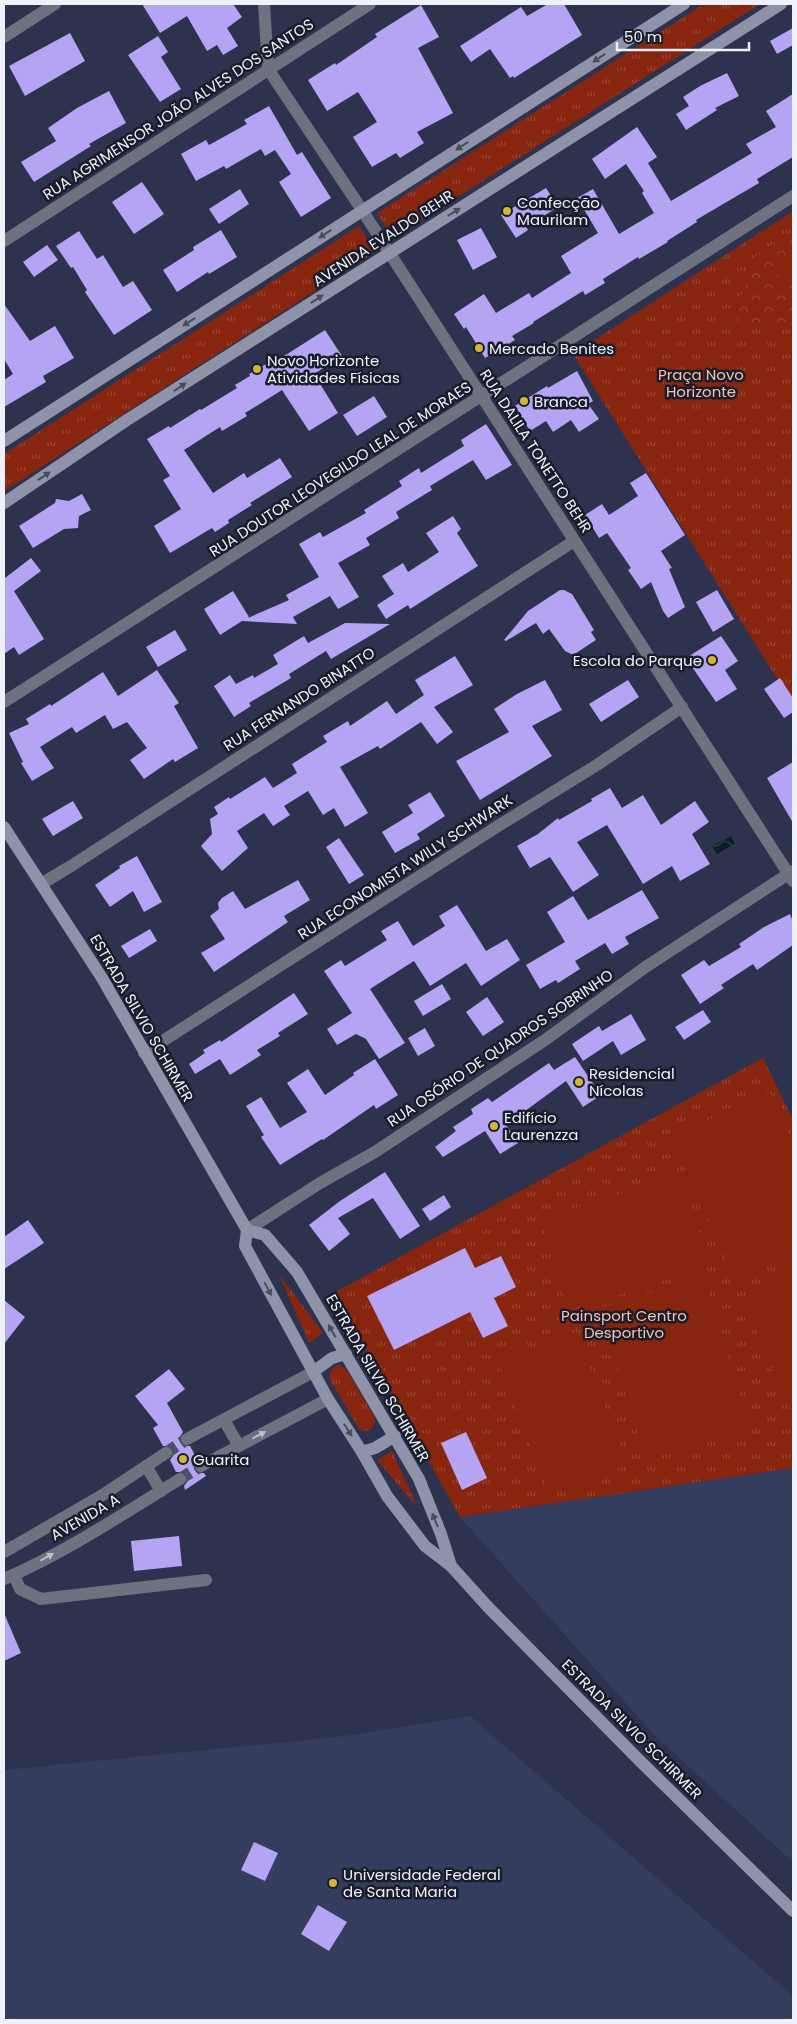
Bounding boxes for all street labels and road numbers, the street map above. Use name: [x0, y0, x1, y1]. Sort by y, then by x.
street label: RUA AGRIMENSOR JOÃO ALVES DOS SANTOS: [38, 13, 318, 205]
street label: AVENIDA EVALDO BEHR: [308, 184, 458, 292]
street label: RUA DALILA TONETTO BEHR: [475, 365, 597, 537]
street label: RUA DOUTOR LEOVEGILDO LEAL DE MORAES: [205, 376, 475, 562]
street label: RUA FERNANDO BINATTO: [219, 642, 379, 756]
street label: RUA ECONOMISTA WILLY SCHWARK: [294, 790, 516, 944]
street label: ESTRADA SILVIO SCHIRMER: [85, 930, 199, 1106]
street label: RUA OSÓRIO DE QUADROS SOBRINHO: [383, 964, 617, 1132]
street label: ESTRADA SILVIO SCHIRMER: [321, 1290, 435, 1466]
street label: AVENIDA A: [46, 1489, 124, 1545]
street label: ESTRADA SILVIO SCHIRMER: [557, 1654, 707, 1804]

